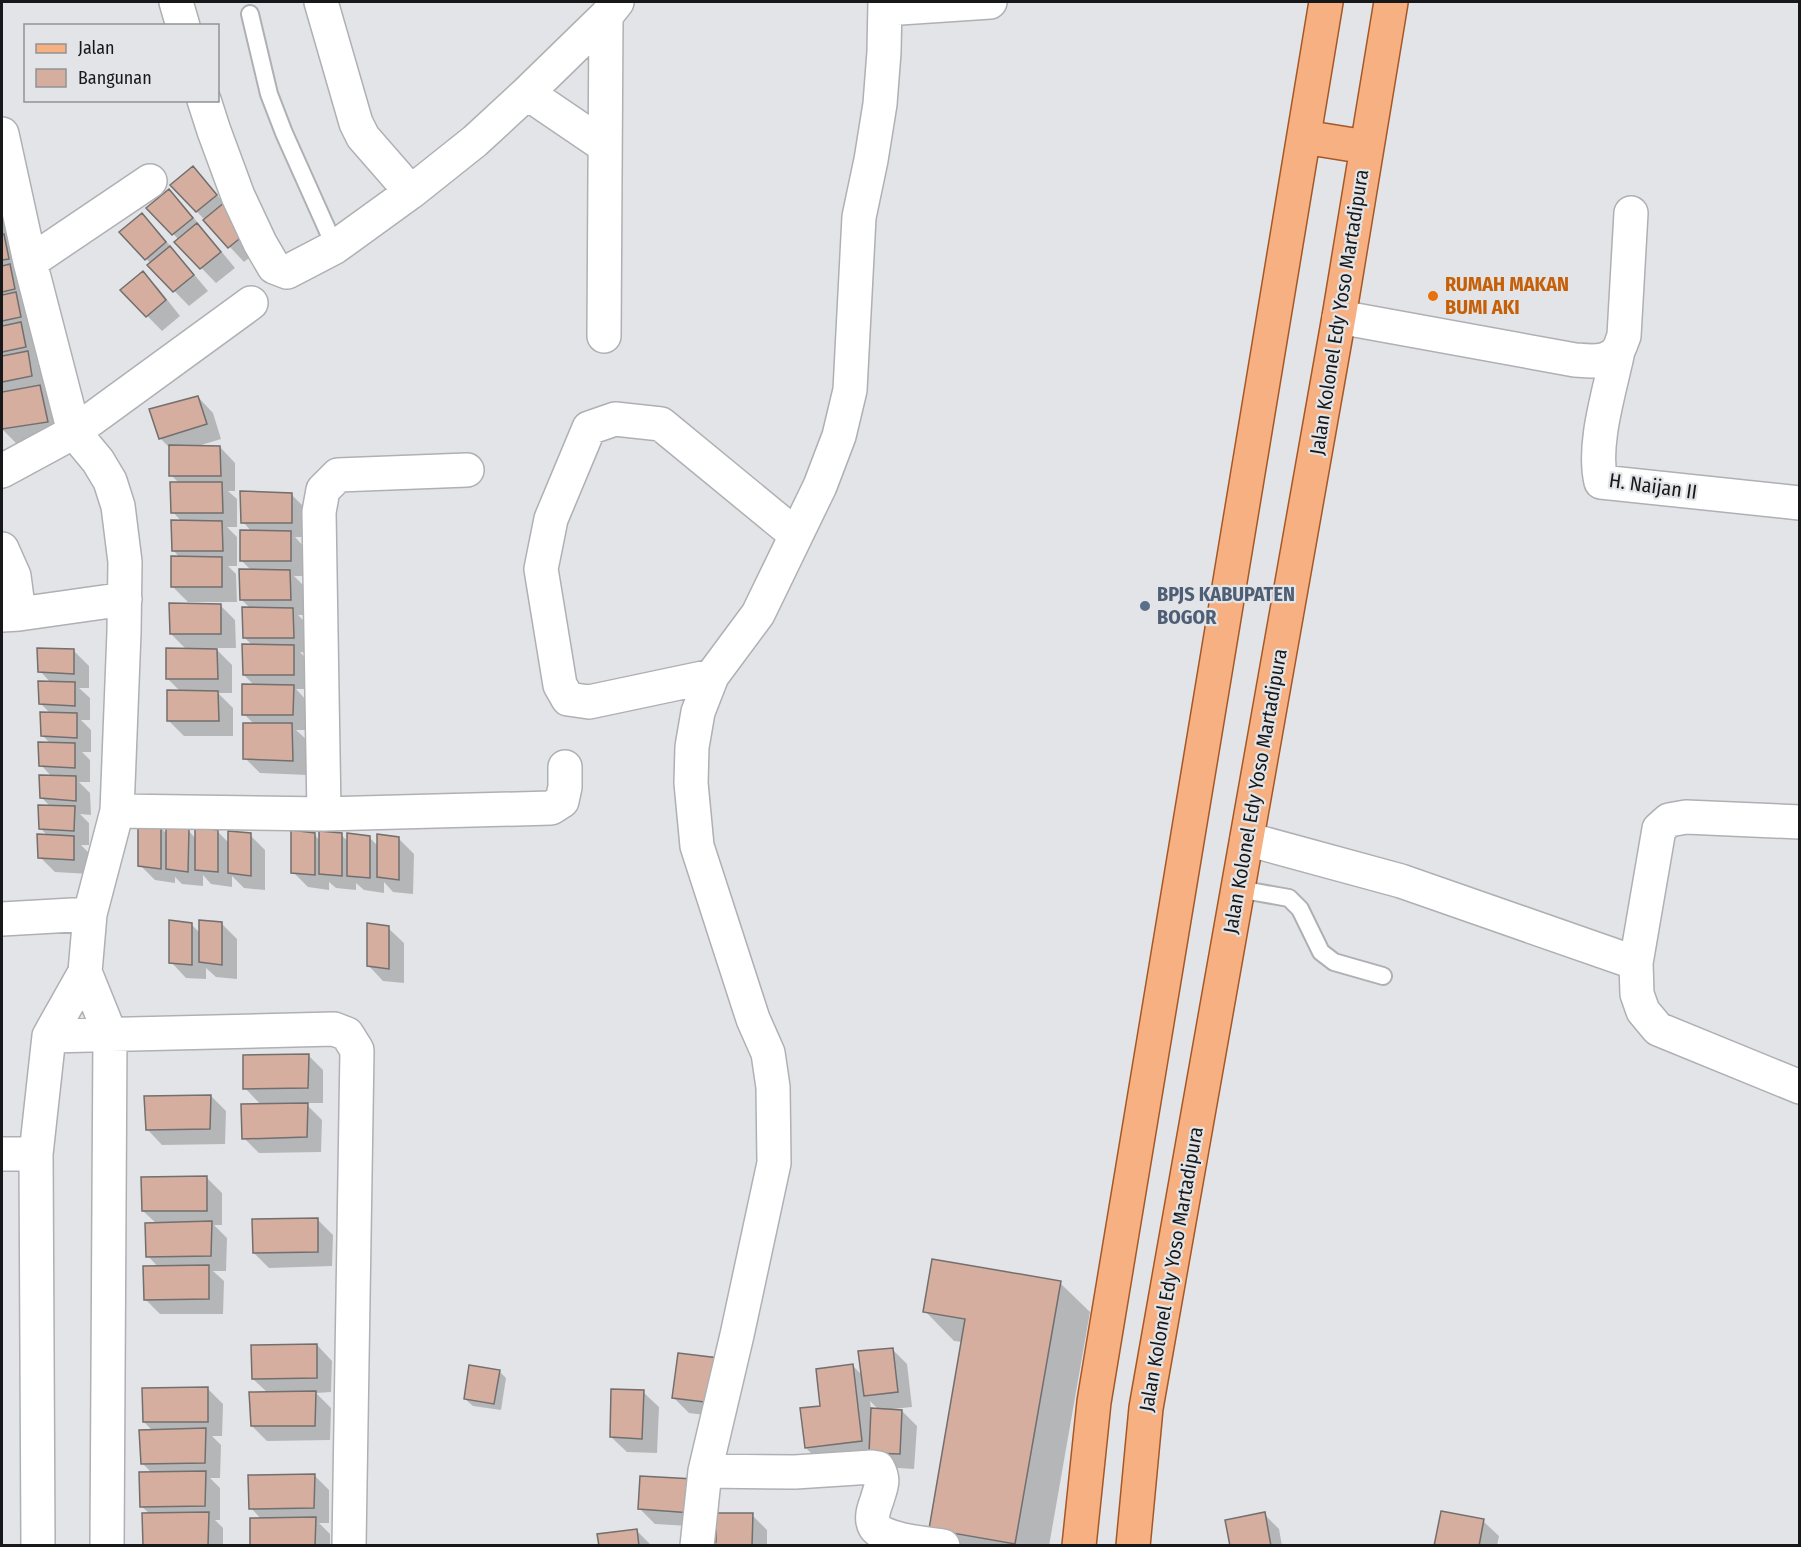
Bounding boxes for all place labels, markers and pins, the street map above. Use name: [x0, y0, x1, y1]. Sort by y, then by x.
place label: RUMAH MAKAN BUMI AKI: [1445, 272, 1569, 319]
marker: RUMAH MAKAN BUMI AKI: [1426, 289, 1440, 303]
place label: BPJS KABUPATEN BOGOR: [1157, 582, 1295, 629]
marker: BPJS KABUPATEN BOGOR: [1138, 599, 1152, 613]

